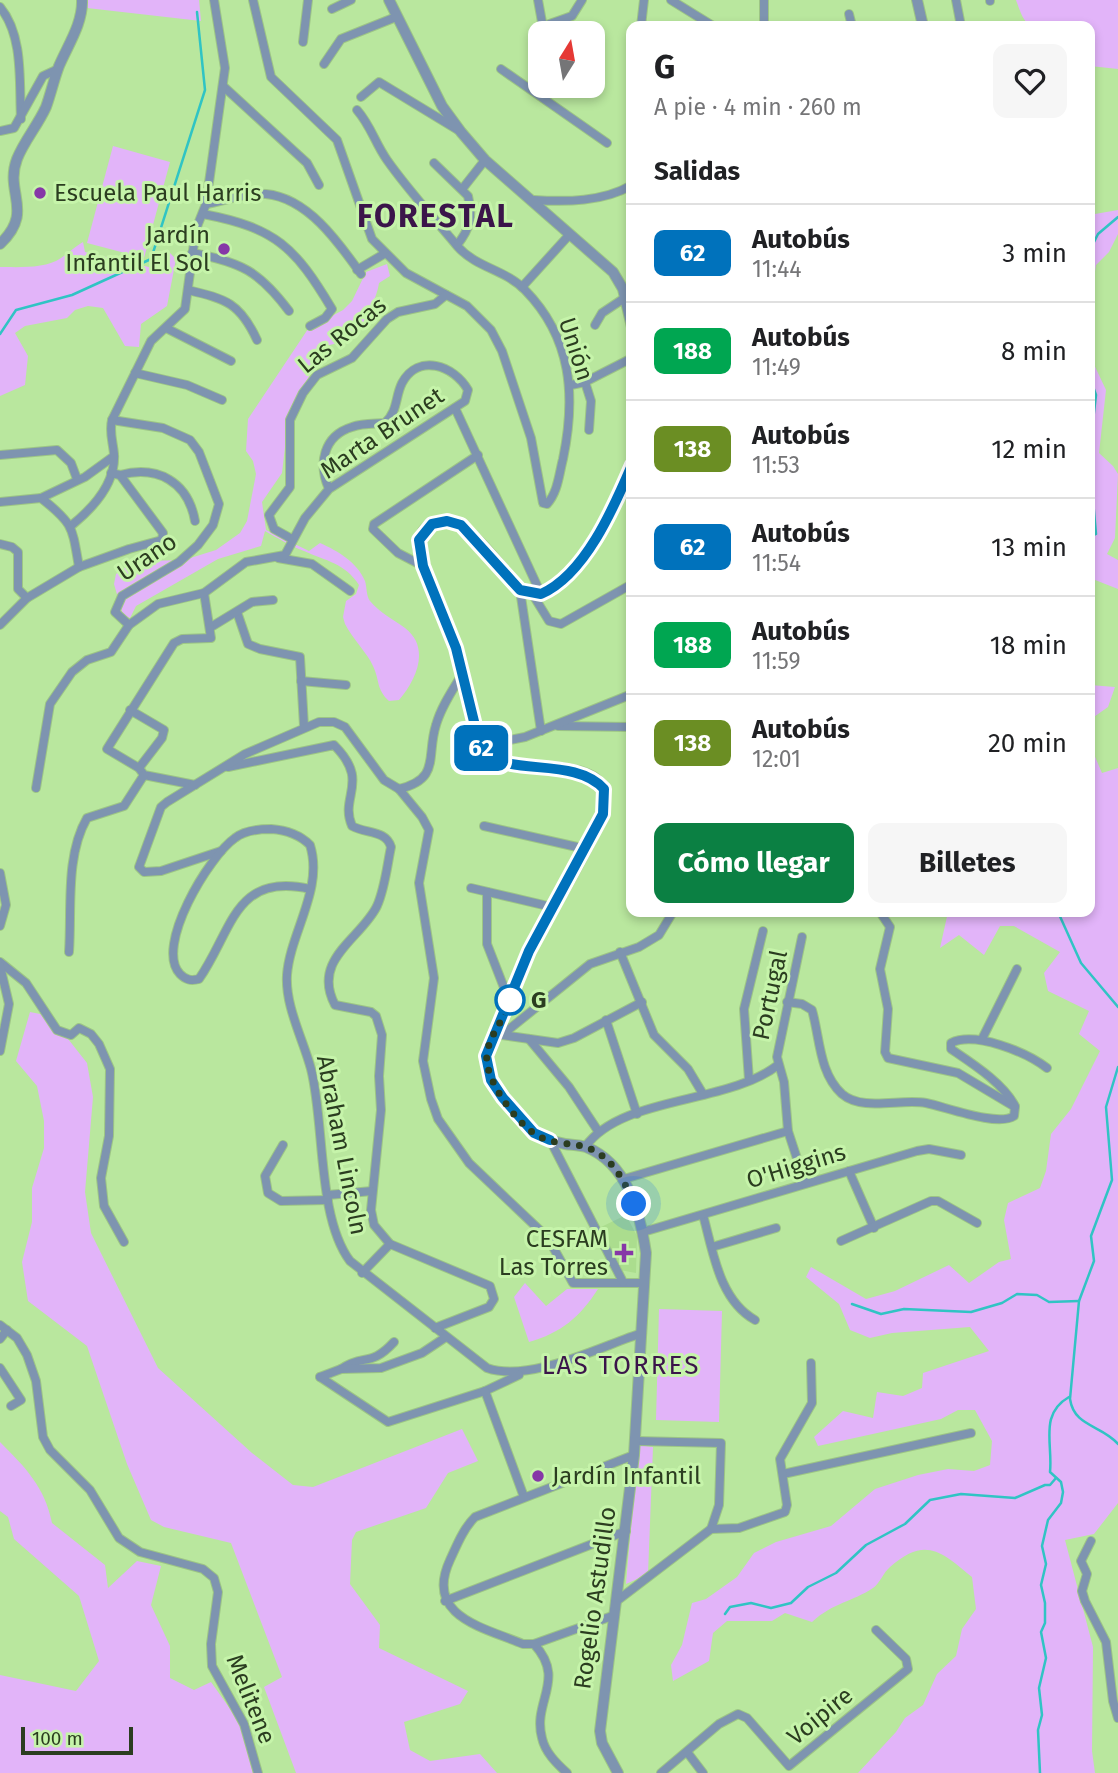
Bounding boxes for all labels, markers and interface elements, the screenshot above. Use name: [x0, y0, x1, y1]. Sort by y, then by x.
north arrow: [528, 21, 606, 98]
map controls: [528, 21, 605, 98]
button: heart: [993, 44, 1067, 118]
text: G: [654, 47, 675, 87]
text: A pie · 4 min · 260 m: [654, 93, 862, 121]
text: Salidas: [654, 156, 740, 187]
place label: Escuela Paul Harris: [54, 179, 261, 207]
marker: Escuela Paul Harris: [32, 185, 48, 201]
district label: FORESTAL: [357, 197, 515, 235]
place label: Jardín Infantil El Sol: [65, 221, 210, 277]
text: Autobús: [752, 224, 850, 255]
text: 3 min: [1002, 238, 1067, 269]
text: 62: [680, 239, 705, 267]
marker: Jardín Infantil El Sol: [216, 241, 232, 257]
text: 11:44: [752, 255, 801, 283]
street label: Las Rocas: [292, 291, 392, 379]
street label: Unión: [553, 314, 599, 384]
text: Autobús: [752, 322, 850, 353]
text: 8 min: [1001, 336, 1067, 367]
text: 188: [673, 337, 712, 365]
text: 11:49: [752, 353, 801, 381]
street label: Marta Brunet: [315, 381, 449, 484]
text: Autobús: [752, 420, 850, 451]
text: 12 min: [991, 434, 1067, 465]
text: 138: [674, 435, 711, 463]
text: 11:53: [752, 451, 800, 479]
text: Autobús: [752, 518, 850, 549]
street label: Urano: [112, 527, 182, 587]
text: 13 min: [991, 532, 1067, 563]
text: 62: [680, 533, 705, 561]
text: 11:54: [752, 549, 801, 577]
text: Autobús: [752, 616, 850, 647]
text: 18 min: [990, 630, 1067, 661]
text: 188: [673, 631, 712, 659]
text: 11:59: [752, 647, 800, 675]
text: Autobús: [752, 714, 850, 745]
line badge: 62: [449, 725, 512, 771]
text: 20 min: [988, 728, 1067, 759]
text: 138: [674, 729, 711, 757]
text: 62: [468, 734, 494, 762]
text: 12:01: [752, 745, 801, 773]
button: Cómo llegar: [654, 823, 854, 903]
button: Billetes: [868, 823, 1067, 903]
street label: Portugal: [747, 948, 793, 1042]
marker: G: [495, 985, 525, 1015]
place label: G: [531, 986, 546, 1014]
street label: Abraham Lincoln: [311, 1053, 373, 1237]
street label: O'Higgins: [743, 1138, 849, 1194]
your location: [616, 1186, 651, 1221]
place label: CESFAM Las Torres: [499, 1225, 608, 1281]
marker: CESFAM Las Torres: [614, 1243, 634, 1263]
district label: LAS TORRES: [542, 1350, 700, 1381]
place label: Jardín Infantil: [552, 1462, 701, 1490]
marker: Jardín Infantil: [530, 1468, 546, 1484]
street label: Rogelio Astudillo: [568, 1505, 622, 1691]
street label: Melitene: [220, 1650, 282, 1748]
street label: Voipire: [782, 1681, 858, 1751]
scale bar: [21, 1724, 133, 1756]
text: 100 m: [32, 1727, 83, 1750]

